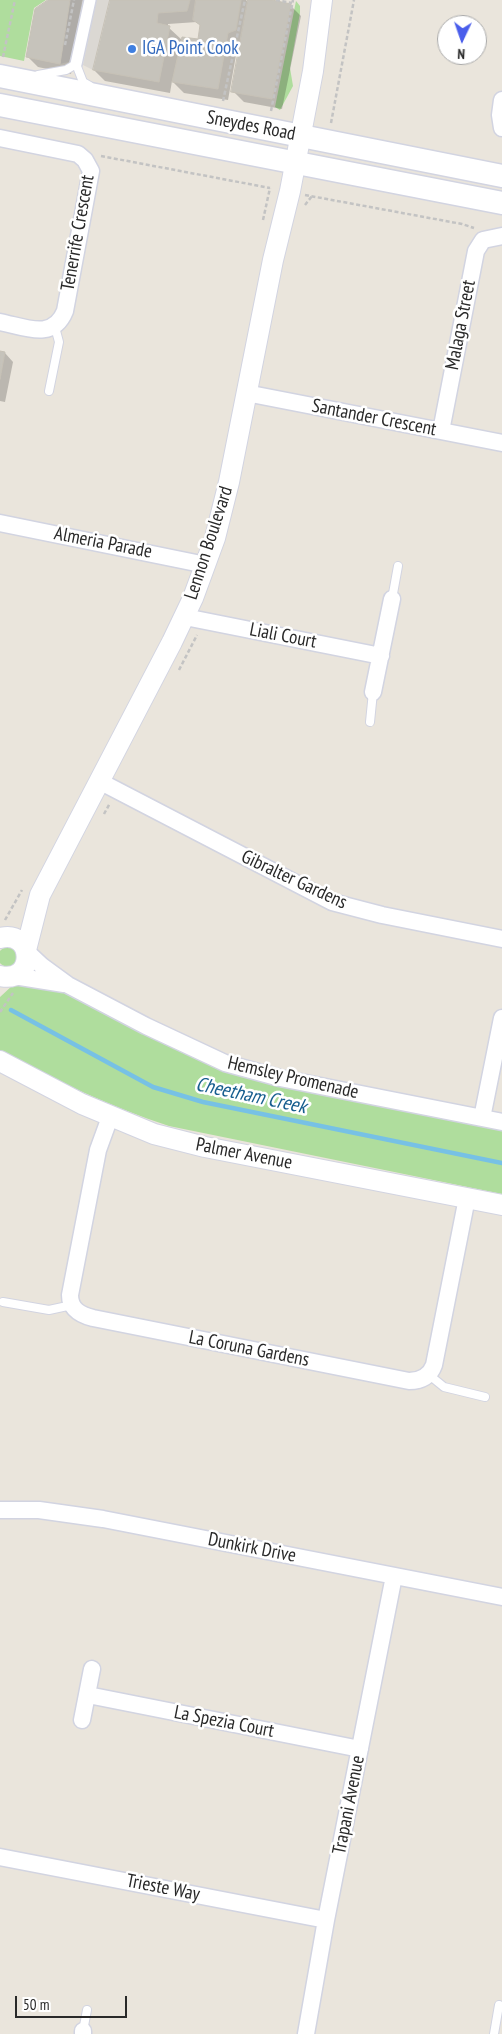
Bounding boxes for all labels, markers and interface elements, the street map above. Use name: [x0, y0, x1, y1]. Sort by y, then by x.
north arrow: [437, 15, 487, 65]
place label: IGA Point Cook: [142, 38, 239, 60]
marker: IGA Point Cook: [126, 43, 138, 55]
text: N: [457, 45, 466, 63]
street label: Sneydes Road: [205, 106, 297, 146]
street label: Tenerrife Crescent: [57, 173, 99, 293]
street label: Malaga Street: [441, 278, 481, 372]
street label: Santander Crescent: [310, 395, 438, 441]
street label: Lennon Boulevard: [180, 483, 238, 603]
street label: Almeria Parade: [52, 522, 154, 564]
street label: Liali Court: [248, 618, 318, 654]
street label: Gibralter Gardens: [237, 846, 351, 914]
street label: Hemsley Promenade: [225, 1052, 361, 1104]
water label: Cheetham Creek: [194, 1073, 308, 1119]
street label: Palmer Avenue: [194, 1133, 294, 1175]
street label: La Coruna Gardens: [187, 1326, 311, 1372]
street label: Dunkirk Drive: [206, 1528, 298, 1568]
street label: La Spezia Court: [172, 1701, 276, 1743]
street label: Trapani Avenue: [328, 1754, 370, 1856]
street label: Trieste Way: [124, 1870, 202, 1906]
scale bar: [18, 1986, 130, 2018]
text: 50 m: [23, 1995, 49, 2014]

